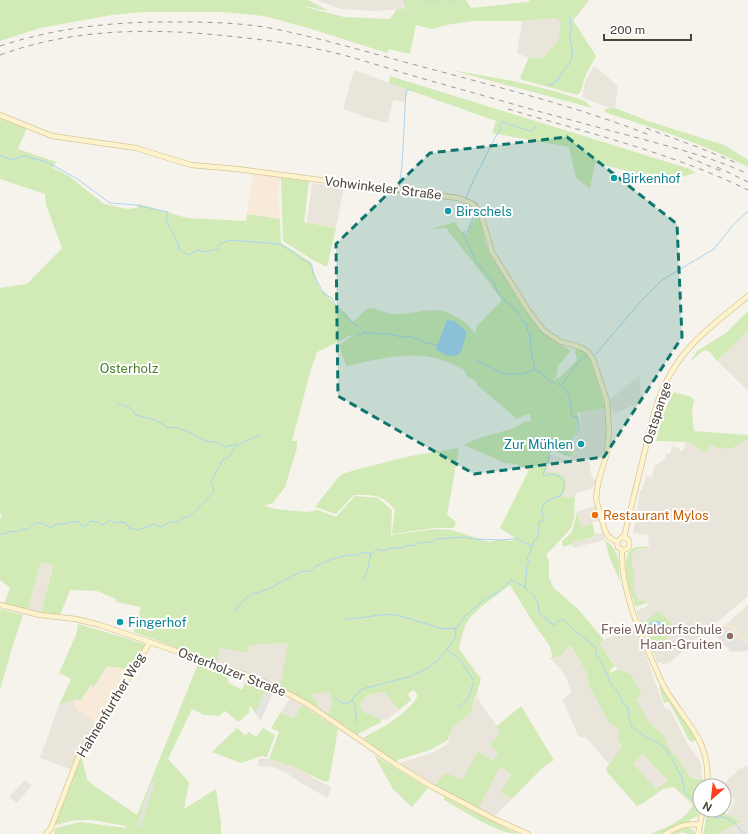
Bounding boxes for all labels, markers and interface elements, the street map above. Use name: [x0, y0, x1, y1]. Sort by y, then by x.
scale bar: [604, 16, 691, 42]
text: 200 m: [610, 23, 645, 37]
place label: Birkenhof: [622, 171, 681, 186]
street label: Vohwinkeler Straße: [324, 173, 442, 203]
marker: Birkenhof: [609, 173, 619, 183]
place label: Birschels: [456, 204, 512, 219]
marker: Birschels: [443, 206, 453, 216]
park label: Osterholz: [100, 361, 158, 376]
street label: Ostspange: [640, 380, 674, 446]
place label: Zur Mühlen: [504, 437, 573, 452]
marker: Zur Mühlen: [576, 439, 586, 449]
place label: Restaurant Mylos: [603, 508, 709, 523]
marker: Restaurant Mylos: [590, 510, 600, 520]
place label: Fingerhof: [128, 615, 187, 630]
marker: Fingerhof: [115, 617, 125, 627]
place label: Freie Waldorfschule Haan-Gruiten: [601, 622, 722, 652]
marker: Freie Waldorfschule Haan-Gruiten: [725, 631, 735, 641]
street label: Osterholzer Straße: [176, 644, 288, 700]
street label: Hahnenfurther Weg: [74, 650, 148, 760]
north arrow: [692, 778, 732, 818]
text: N: [701, 800, 714, 814]

